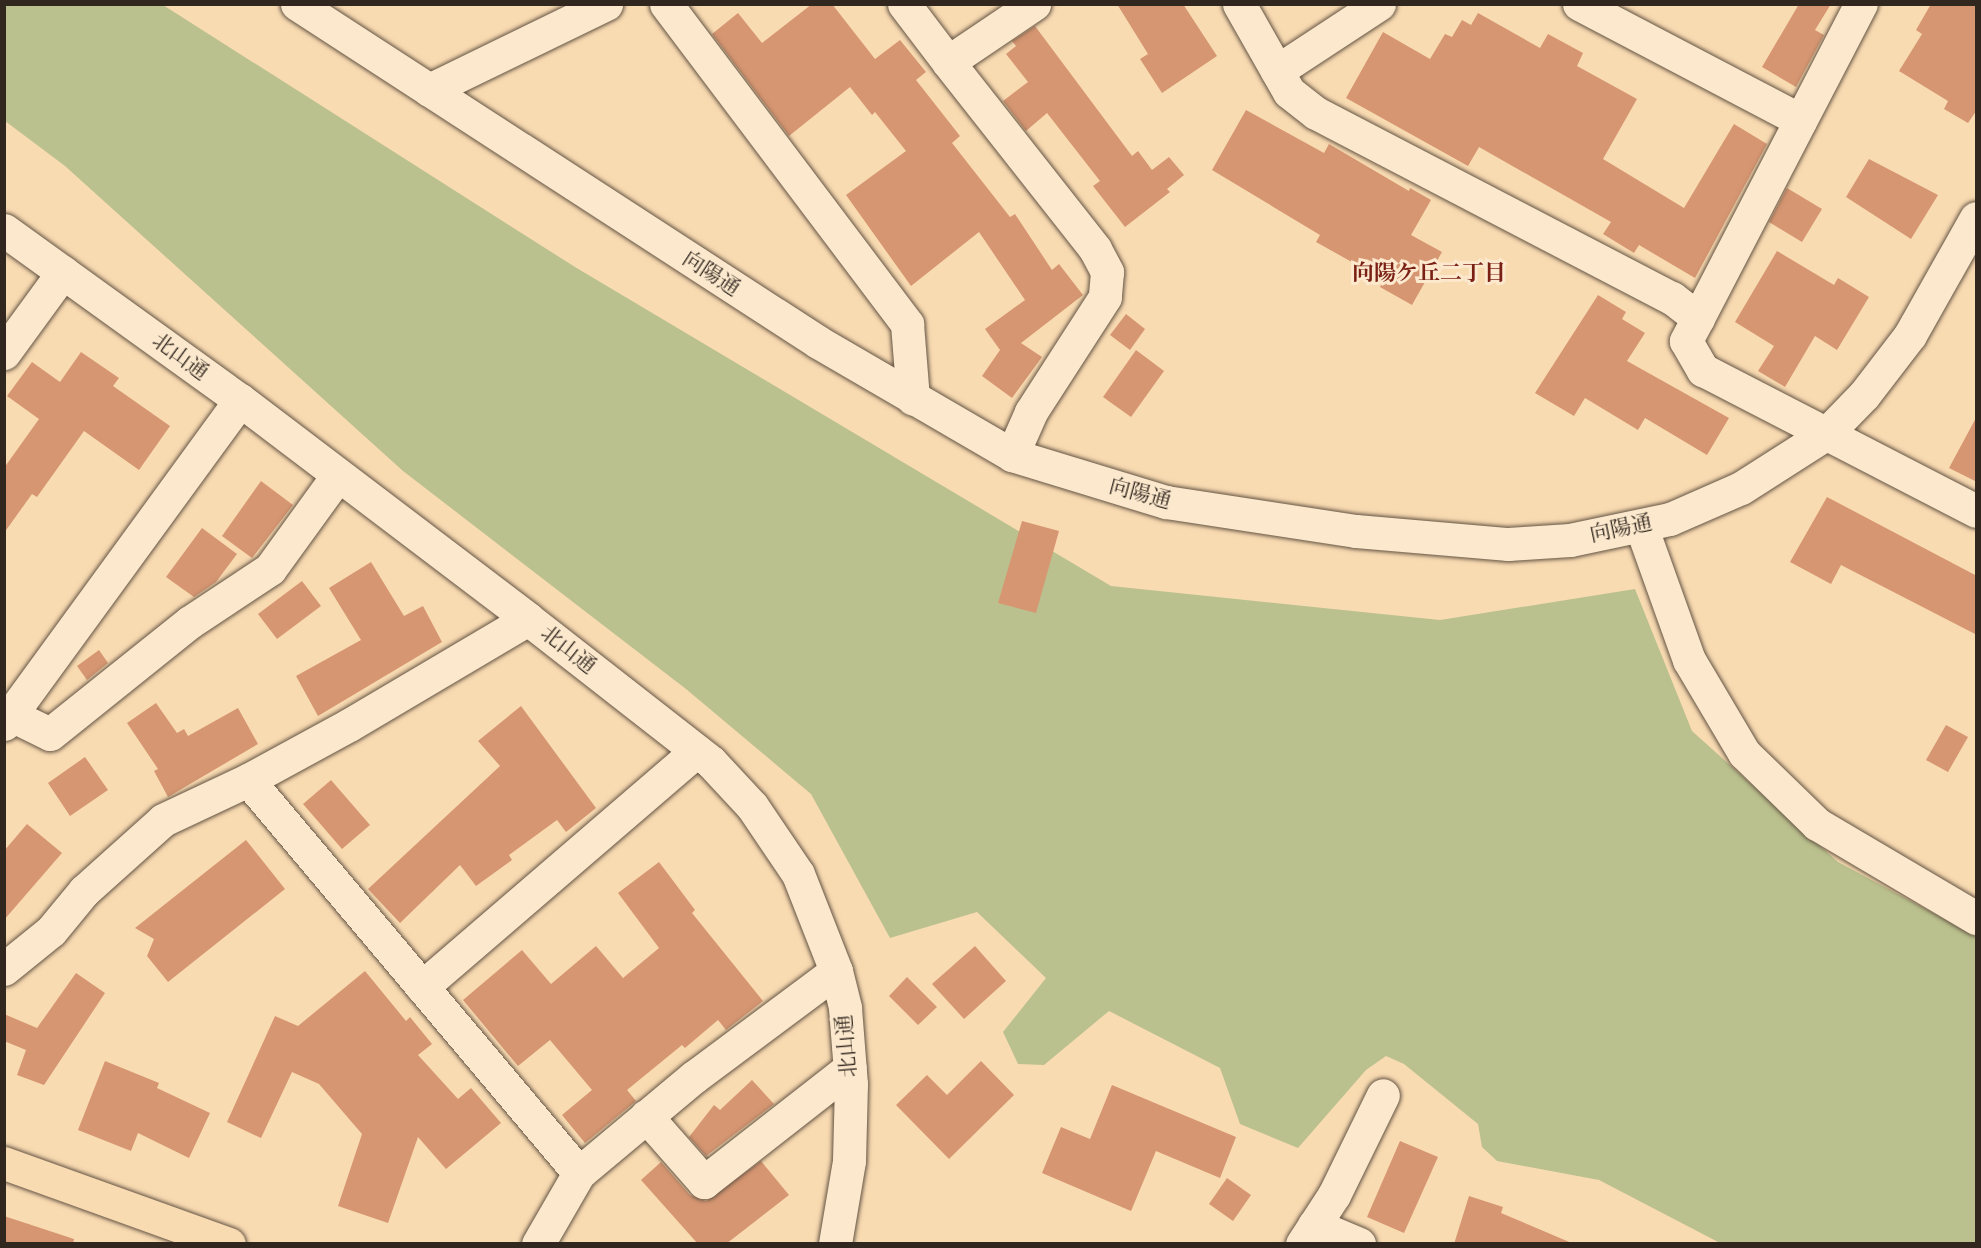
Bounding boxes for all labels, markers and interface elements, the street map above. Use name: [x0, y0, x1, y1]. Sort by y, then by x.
street label: 向陽通: [678, 246, 744, 302]
district label: 向陽ケ丘二丁目: [1352, 261, 1506, 287]
street label: 北山通: [147, 328, 213, 386]
street label: 向陽通: [1106, 474, 1174, 514]
street label: 向陽通: [1588, 510, 1654, 548]
street label: 北山通: [535, 621, 601, 679]
street label: 北山通: [832, 1014, 862, 1078]

